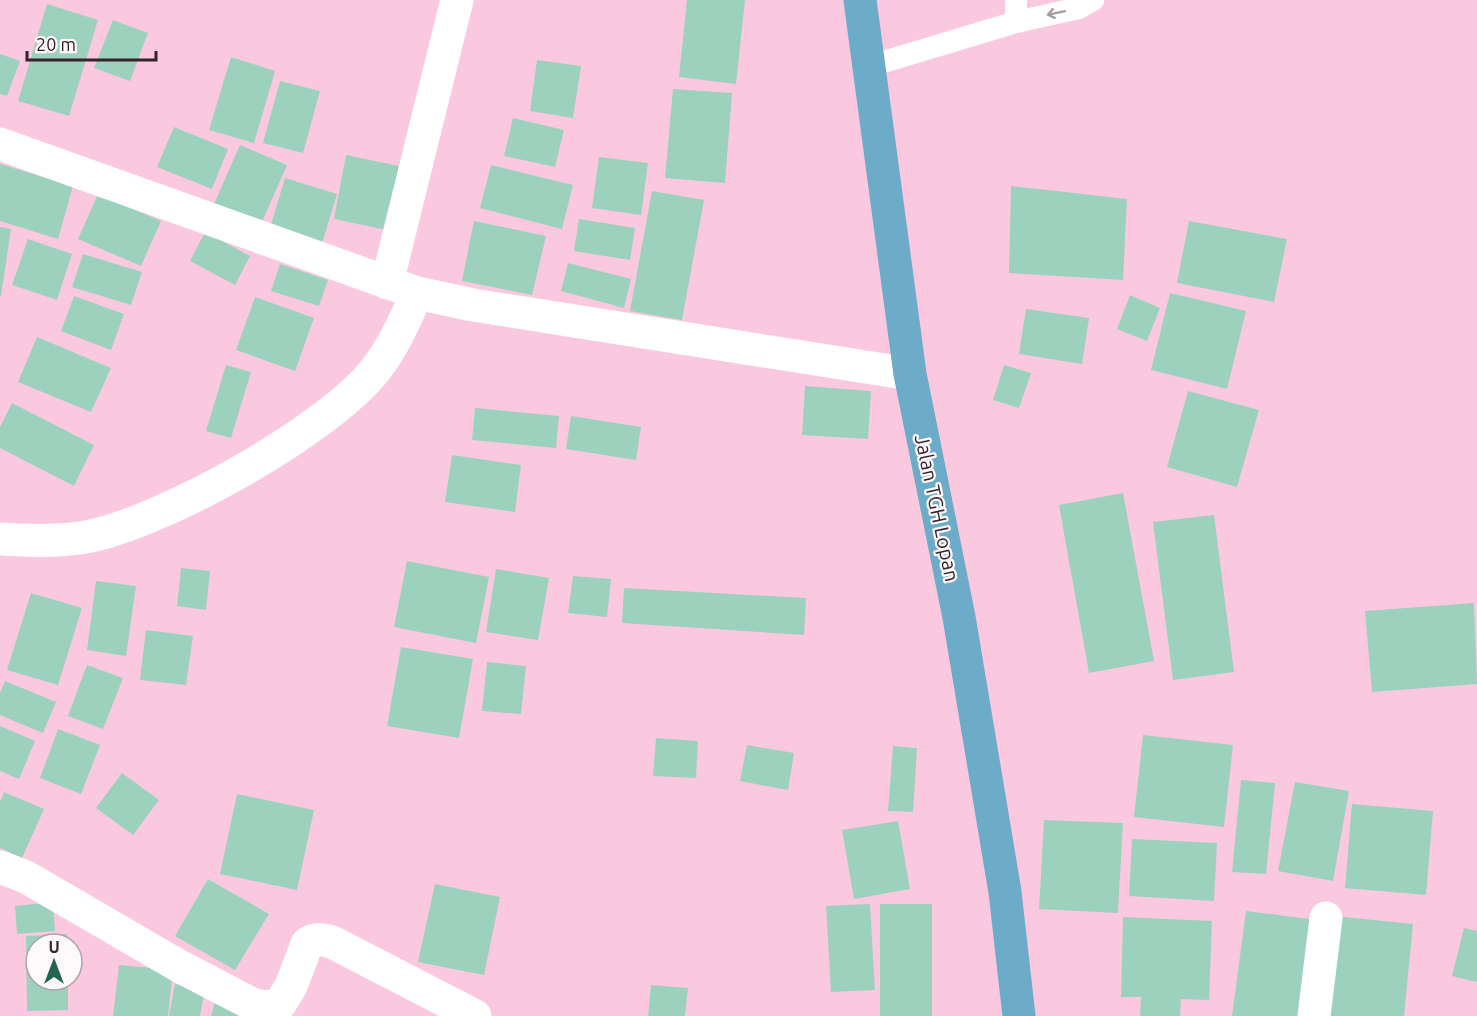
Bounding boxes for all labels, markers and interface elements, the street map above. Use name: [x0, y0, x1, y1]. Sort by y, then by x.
one-way arrow: [1047, 8, 1066, 19]
scale bar: [27, 24, 156, 62]
text: 20 m: [36, 34, 76, 54]
street label: Jalan TGH Lopan: [911, 432, 964, 583]
north arrow: [24, 932, 84, 992]
text: U: [48, 938, 60, 956]

